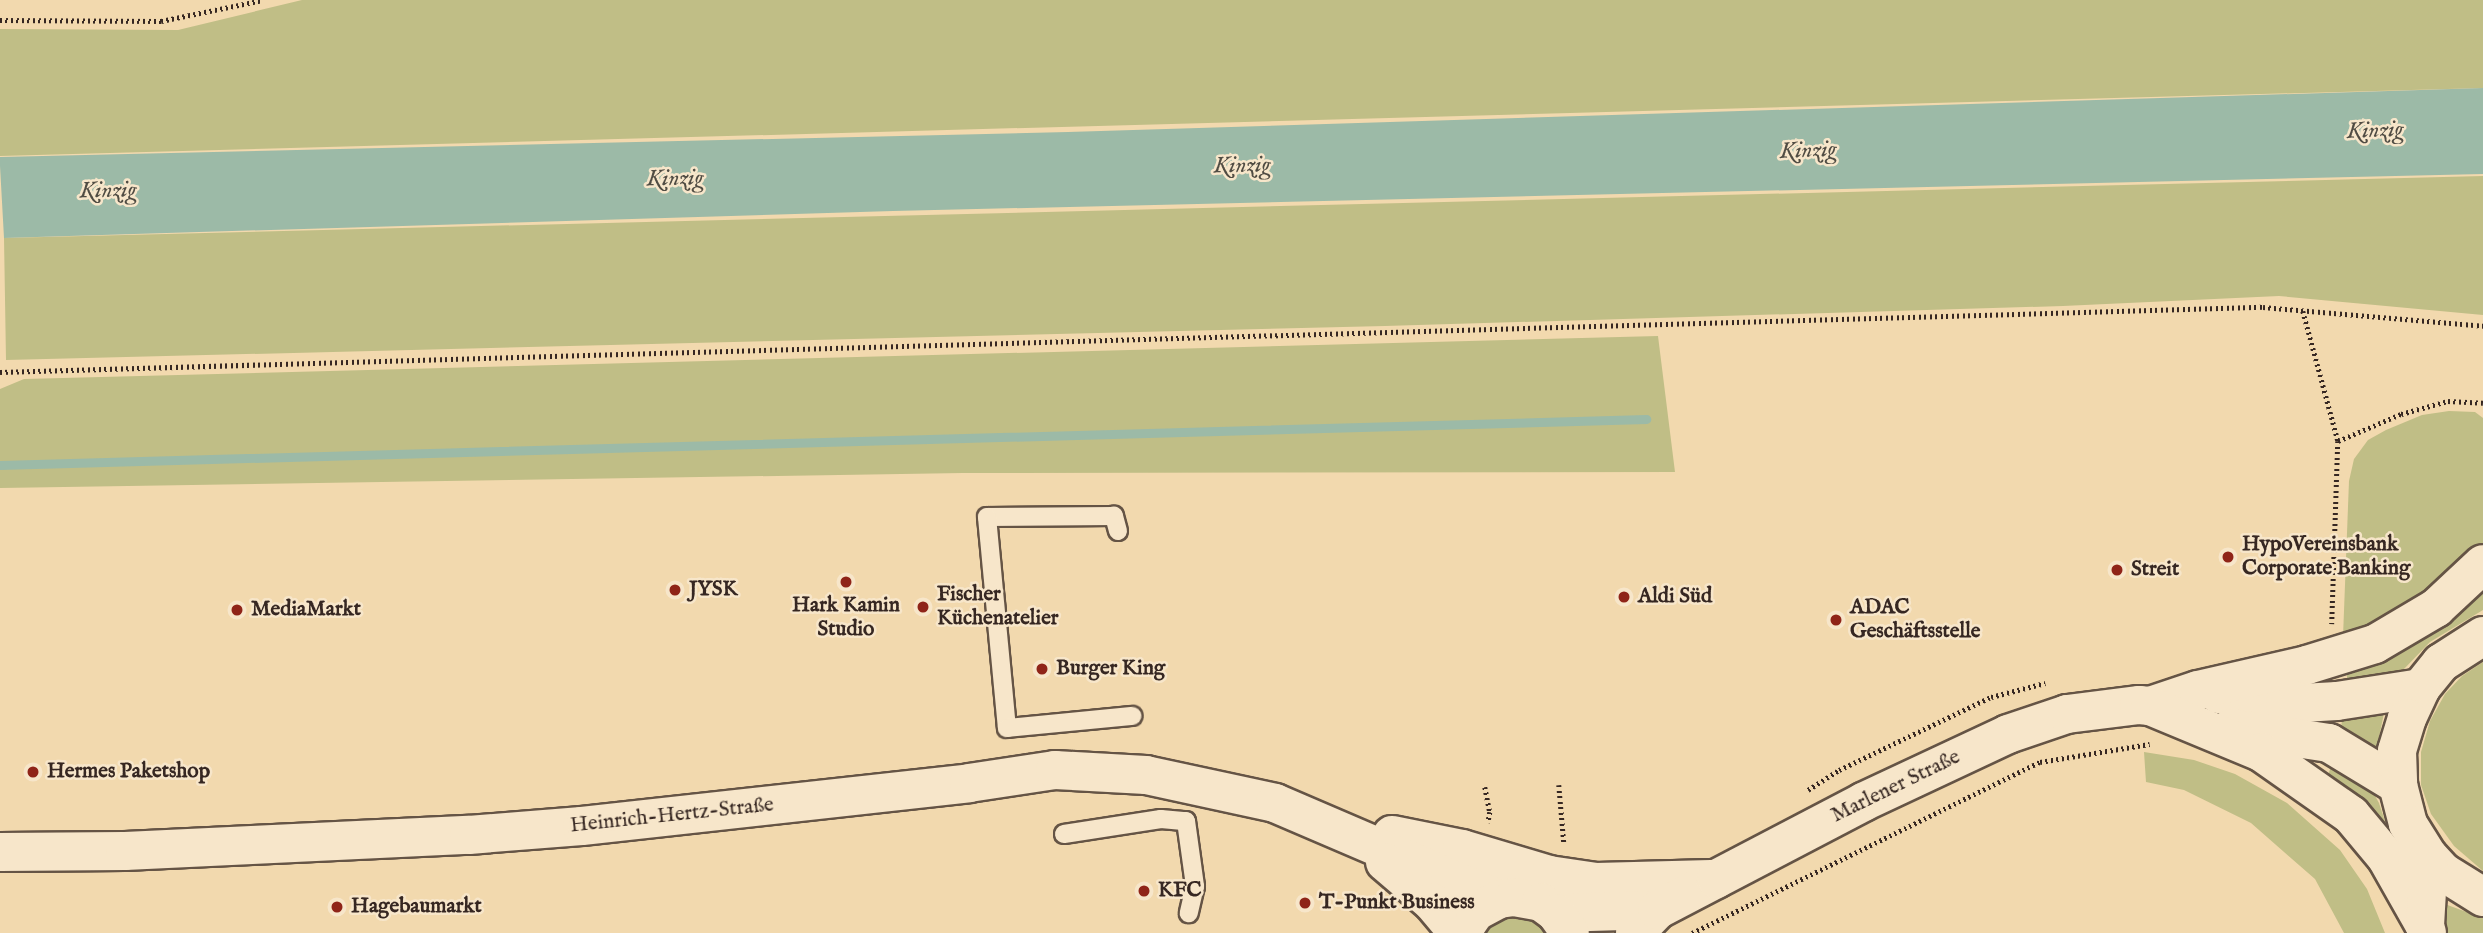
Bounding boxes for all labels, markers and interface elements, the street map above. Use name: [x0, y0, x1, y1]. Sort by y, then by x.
water label: Kinzig: [2346, 116, 2404, 146]
water label: Kinzig: [1779, 136, 1837, 166]
water label: Kinzig: [1213, 152, 1271, 180]
water label: Kinzig: [646, 165, 704, 193]
water label: Kinzig: [79, 177, 137, 205]
place label: HypoVereinsbank Corporate Banking: [2242, 532, 2410, 582]
marker: HypoVereinsbank Corporate Banking: [2220, 549, 2236, 565]
place label: Streit: [2131, 557, 2179, 583]
marker: Streit: [2109, 562, 2125, 578]
marker: Hark Kamin Studio: [838, 574, 854, 590]
place label: JYSK: [689, 577, 738, 603]
marker: JYSK: [667, 582, 683, 598]
place label: Fischer Küchenatelier: [937, 582, 1058, 632]
place label: Aldi Süd: [1638, 584, 1712, 610]
marker: Aldi Süd: [1616, 589, 1632, 605]
place label: Hark Kamin Studio: [792, 593, 900, 643]
place label: ADAC Geschäftsstelle: [1850, 595, 1980, 645]
place label: MediaMarkt: [251, 597, 361, 623]
marker: Fischer Küchenatelier: [915, 599, 931, 615]
marker: MediaMarkt: [229, 602, 245, 618]
marker: ADAC Geschäftsstelle: [1828, 612, 1844, 628]
place label: Burger King: [1056, 656, 1165, 682]
marker: Burger King: [1034, 661, 1050, 677]
street label: Marlener Straße: [1827, 745, 1965, 829]
place label: Hermes Paketshop: [47, 759, 210, 785]
marker: Hermes Paketshop: [25, 764, 41, 780]
street label: Heinrich-Hertz-Straße: [569, 793, 775, 839]
place label: KFC: [1158, 878, 1202, 904]
marker: KFC: [1136, 883, 1152, 899]
place label: T-Punkt Business: [1319, 890, 1475, 916]
place label: Hagebaumarkt: [351, 894, 482, 920]
marker: T-Punkt Business: [1297, 895, 1313, 911]
marker: Hagebaumarkt: [329, 899, 345, 915]

